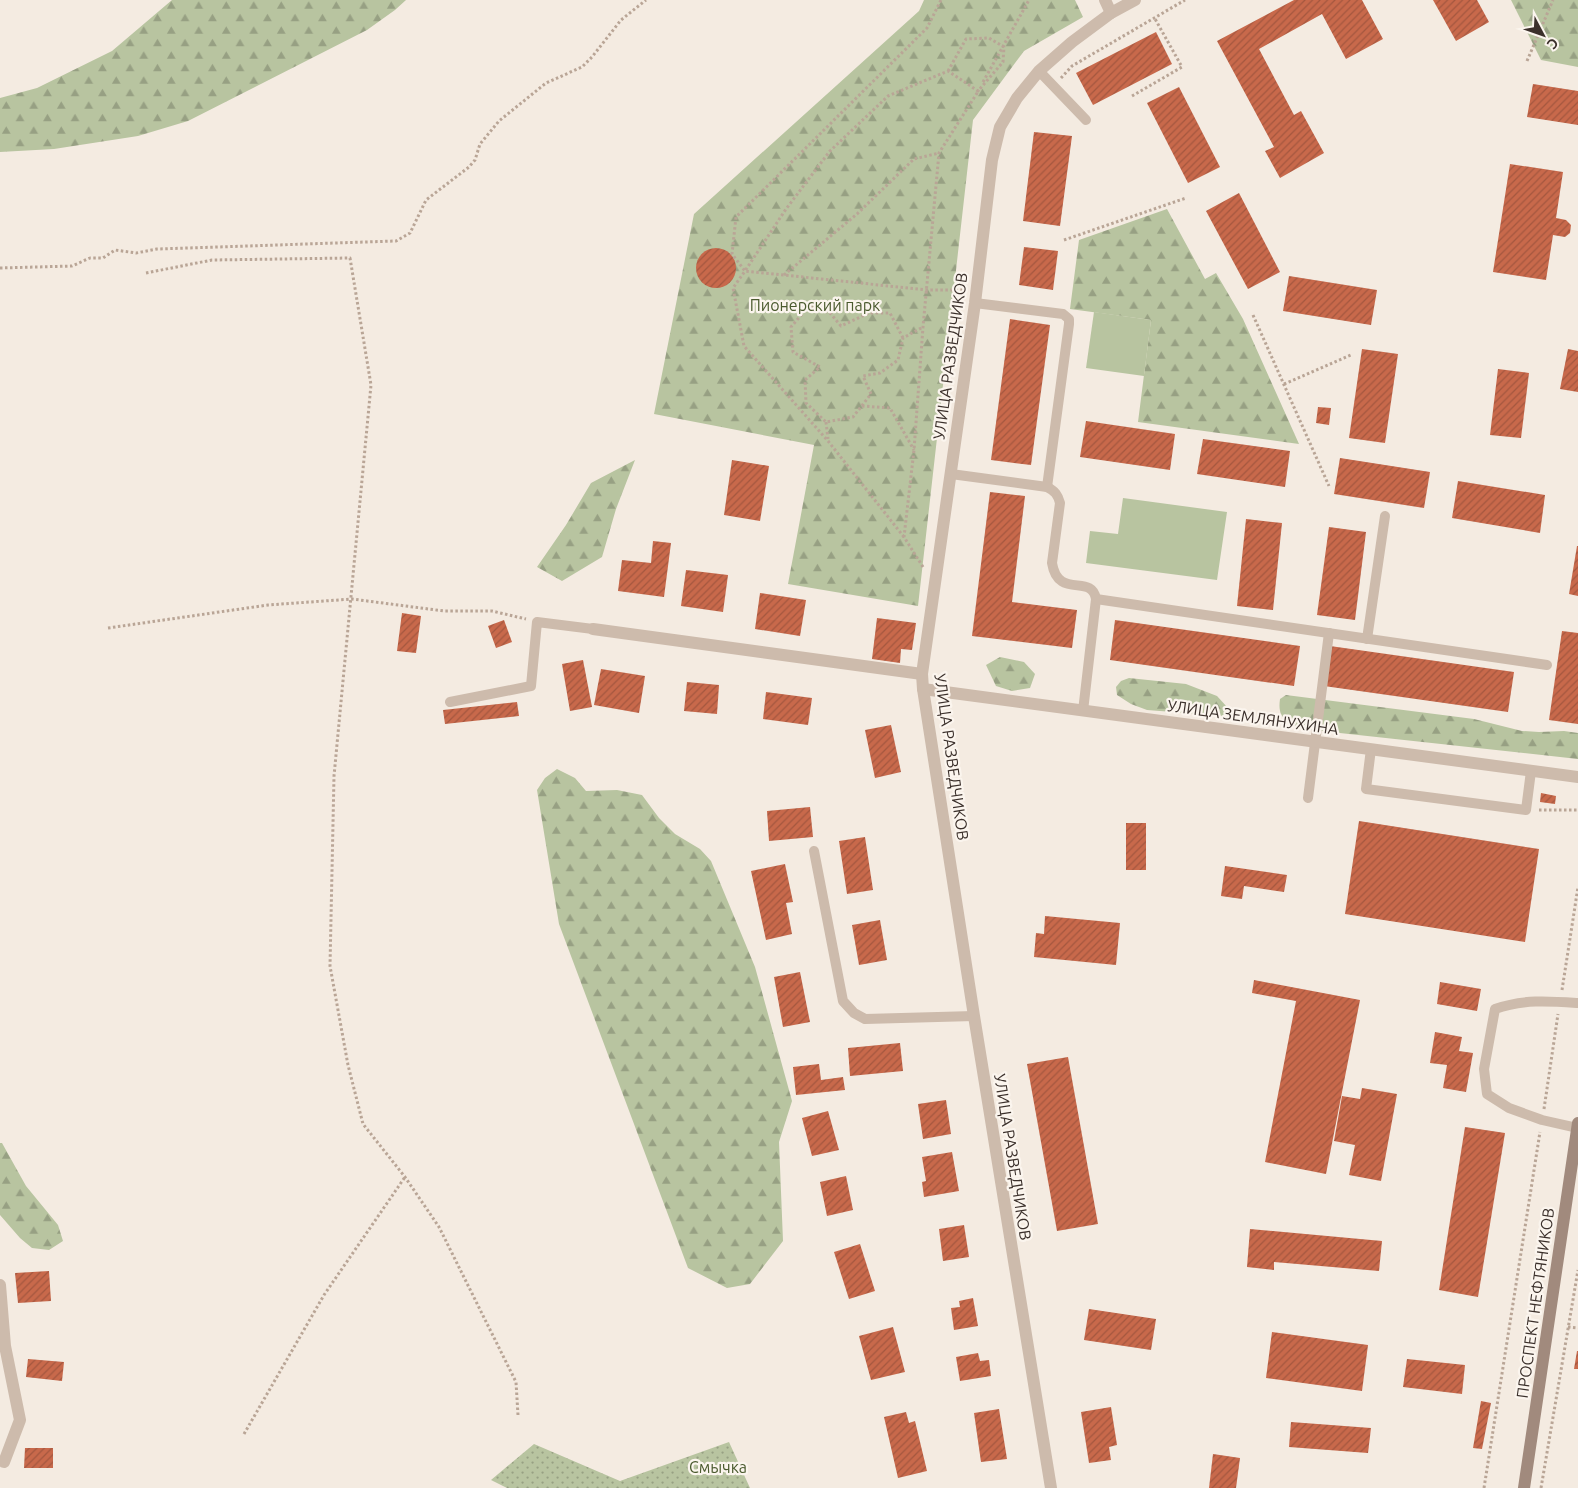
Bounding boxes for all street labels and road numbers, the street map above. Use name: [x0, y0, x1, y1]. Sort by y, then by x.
street label: УЛИЦА РАЗВЕДЧИКОВ: [929, 271, 971, 441]
street label: УЛИЦА РАЗВЕДЧИКОВ: [931, 672, 973, 842]
street label: УЛИЦА ЗЕМЛЯНУХИНА: [1166, 696, 1340, 738]
street label: УЛИЦА РАЗВЕДЧИКОВ: [991, 1072, 1035, 1242]
street label: ПРОСПЕКТ НЕФТЯНИКОВ: [1513, 1207, 1557, 1399]

